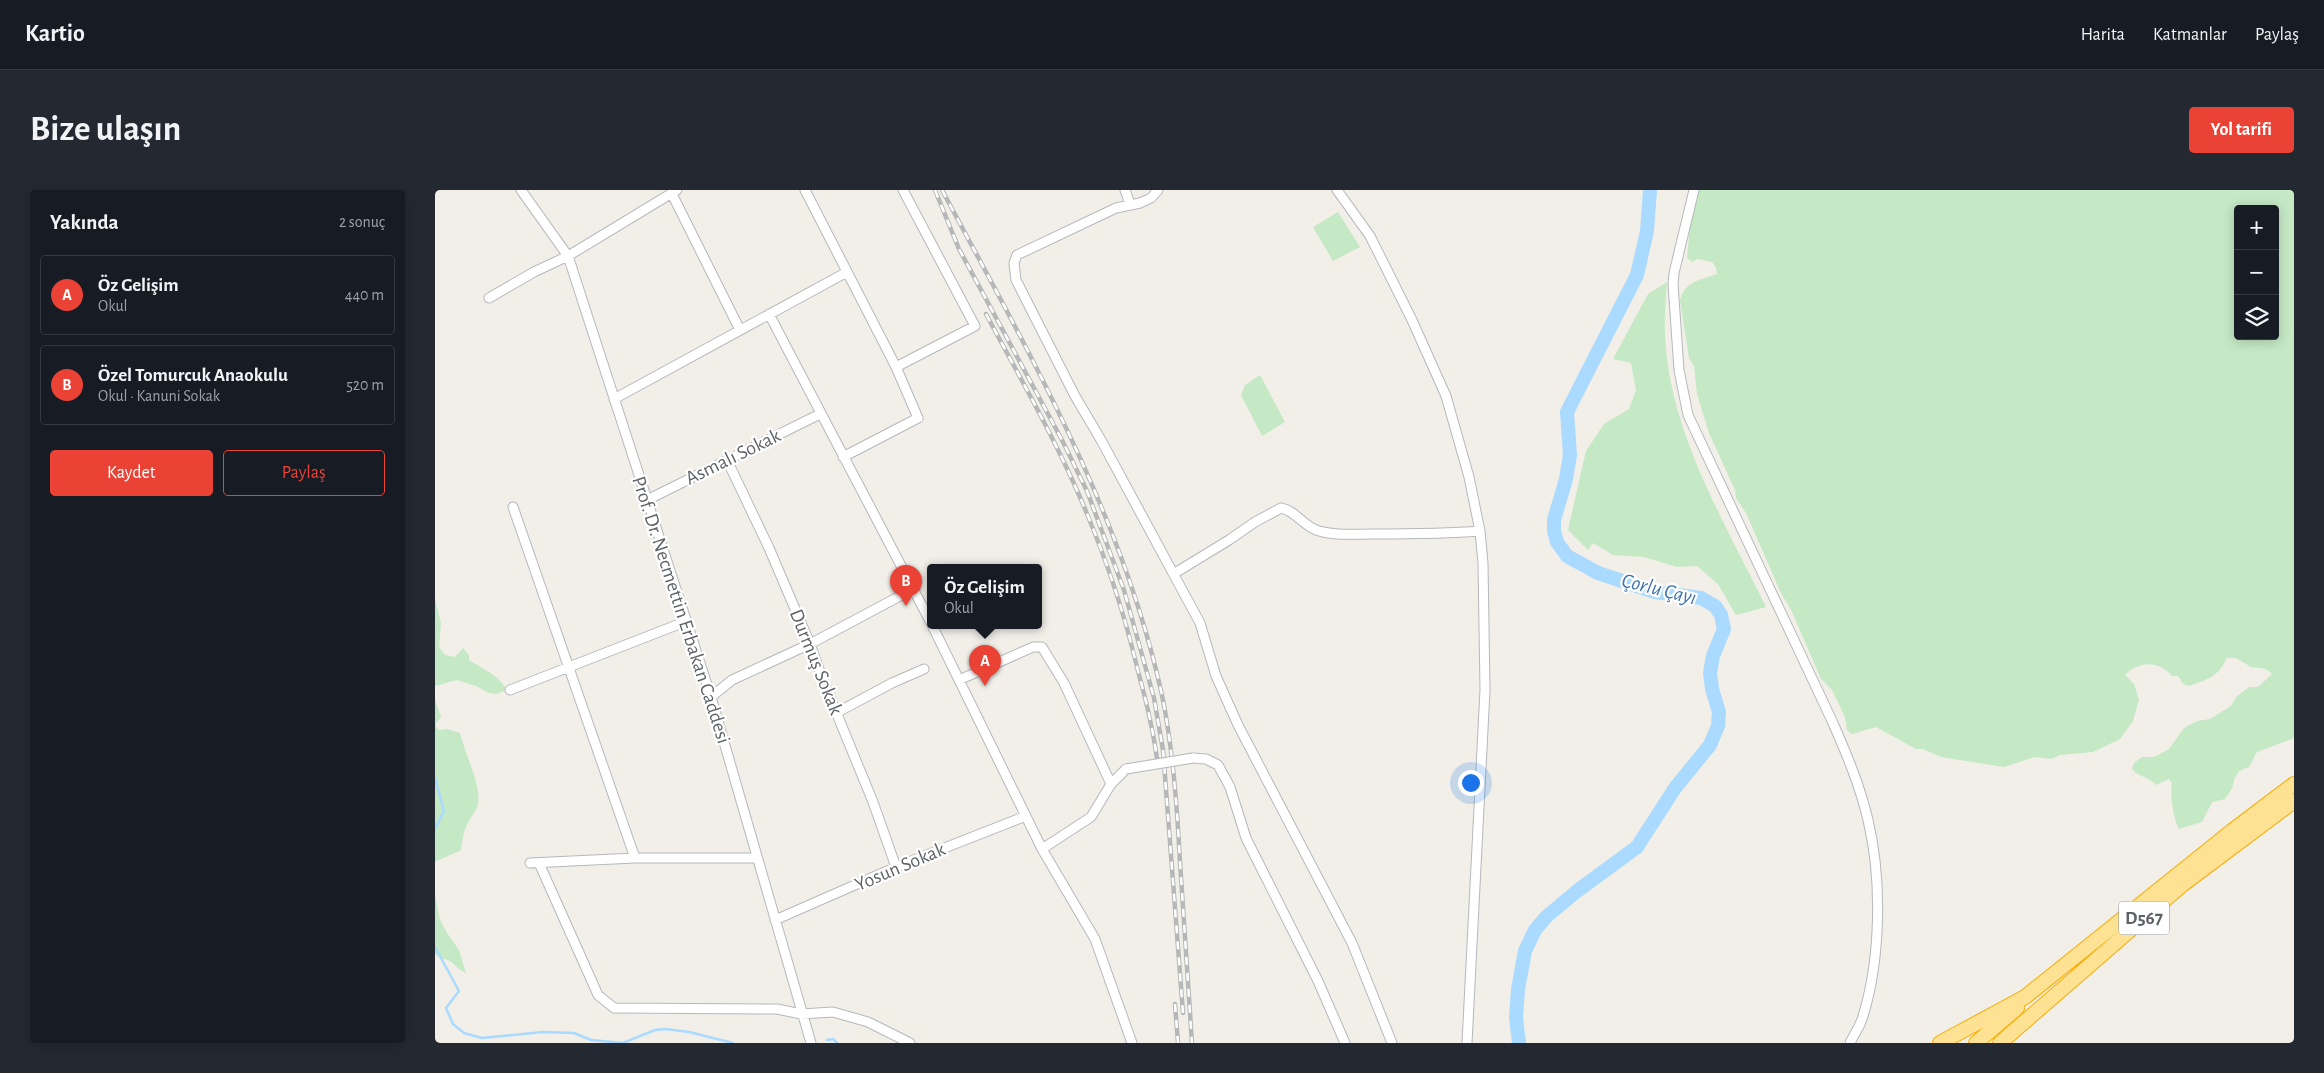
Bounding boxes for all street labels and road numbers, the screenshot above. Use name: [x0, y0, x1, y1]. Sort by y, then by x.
street label: Asmalı Sokak: [682, 425, 784, 489]
street label: Prof. Dr. Necmettin Erbakan Caddesi: [628, 474, 734, 746]
street label: Durmuş Sokak: [786, 606, 846, 718]
street label: Yosun Sokak: [852, 839, 948, 895]
road number: D567: [2119, 901, 2169, 934]

